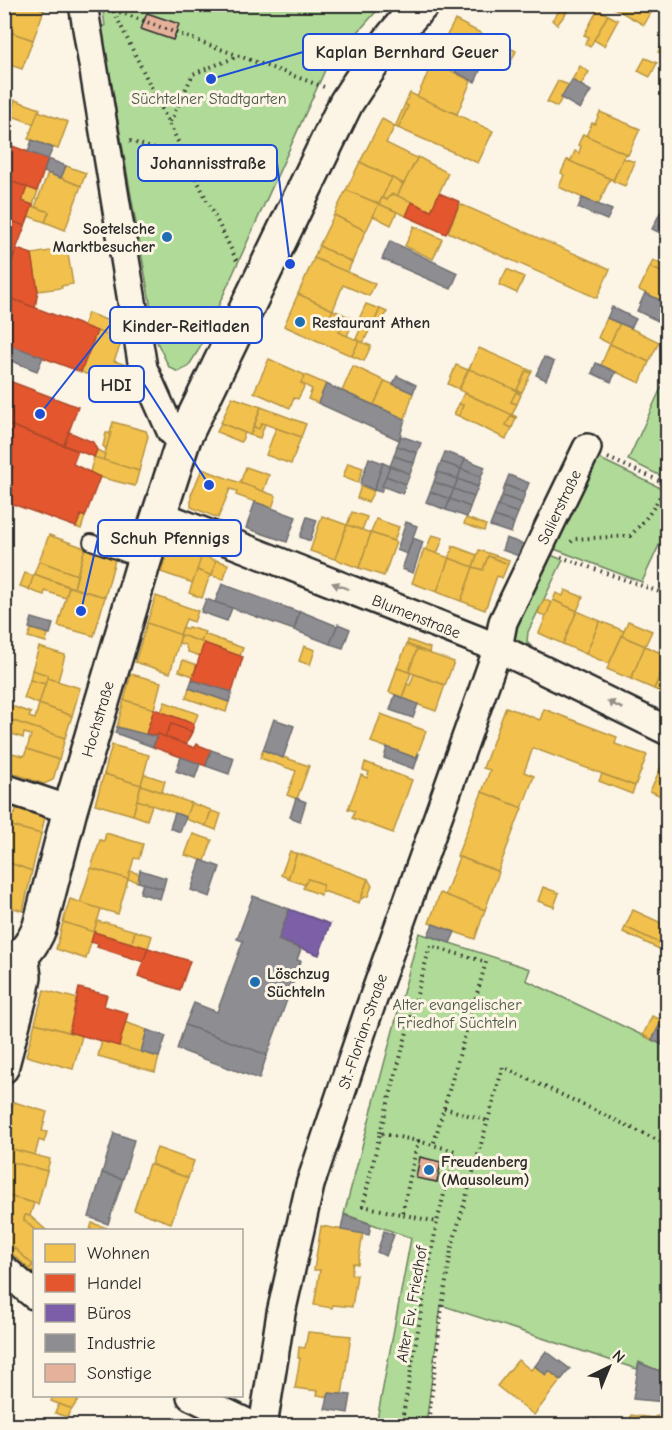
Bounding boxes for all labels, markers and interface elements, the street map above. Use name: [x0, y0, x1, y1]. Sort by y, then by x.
callout: Kaplan Bernhard Geuer: [303, 34, 510, 70]
text: Kaplan Bernhard Geuer: [315, 42, 499, 63]
park label: Süchtelner Stadtgarten: [131, 90, 287, 108]
callout: Johannisstraße: [138, 145, 277, 181]
text: Johannisstraße: [150, 153, 266, 174]
place label: Soetelsche Marktbesucher: [53, 220, 156, 256]
marker: Soetelsche Marktbesucher: [160, 230, 174, 244]
callout: Kinder-Reitladen: [110, 307, 262, 343]
place label: Restaurant Athen: [312, 314, 430, 332]
marker: Restaurant Athen: [293, 315, 307, 329]
text: Kinder-Reitladen: [122, 316, 250, 337]
callout: HDI: [89, 366, 144, 402]
text: HDI: [101, 375, 131, 396]
street label: Salierstraße: [534, 467, 585, 548]
callout: Schuh Pfennigs: [98, 520, 241, 556]
text: Schuh Pfennigs: [111, 528, 230, 549]
one-way arrow: [331, 581, 349, 590]
street label: Blumenstraße: [369, 591, 463, 642]
street label: Hochstraße: [78, 679, 118, 759]
one-way arrow: [606, 700, 623, 710]
place label: Löschzug Süchteln: [267, 965, 330, 1001]
street label: St.-Florian-Straße: [335, 971, 391, 1092]
marker: Löschzug Süchteln: [248, 975, 262, 989]
park label: Alter evangelischer Friedhof Süchteln: [392, 996, 522, 1032]
place label: Freudenberg (Mausoleum): [441, 1153, 529, 1189]
marker: Freudenberg (Mausoleum): [422, 1163, 436, 1177]
legend: [33, 1229, 243, 1397]
text: Wohnen: [87, 1243, 150, 1264]
street label: Alter Ev. Friedhof: [393, 1243, 431, 1364]
text: Handel: [87, 1273, 142, 1294]
text: Büros: [87, 1303, 131, 1324]
text: Industrie: [87, 1333, 156, 1354]
north arrow: [579, 1337, 639, 1397]
text: N: [609, 1347, 629, 1367]
text: Sonstige: [87, 1363, 152, 1384]

